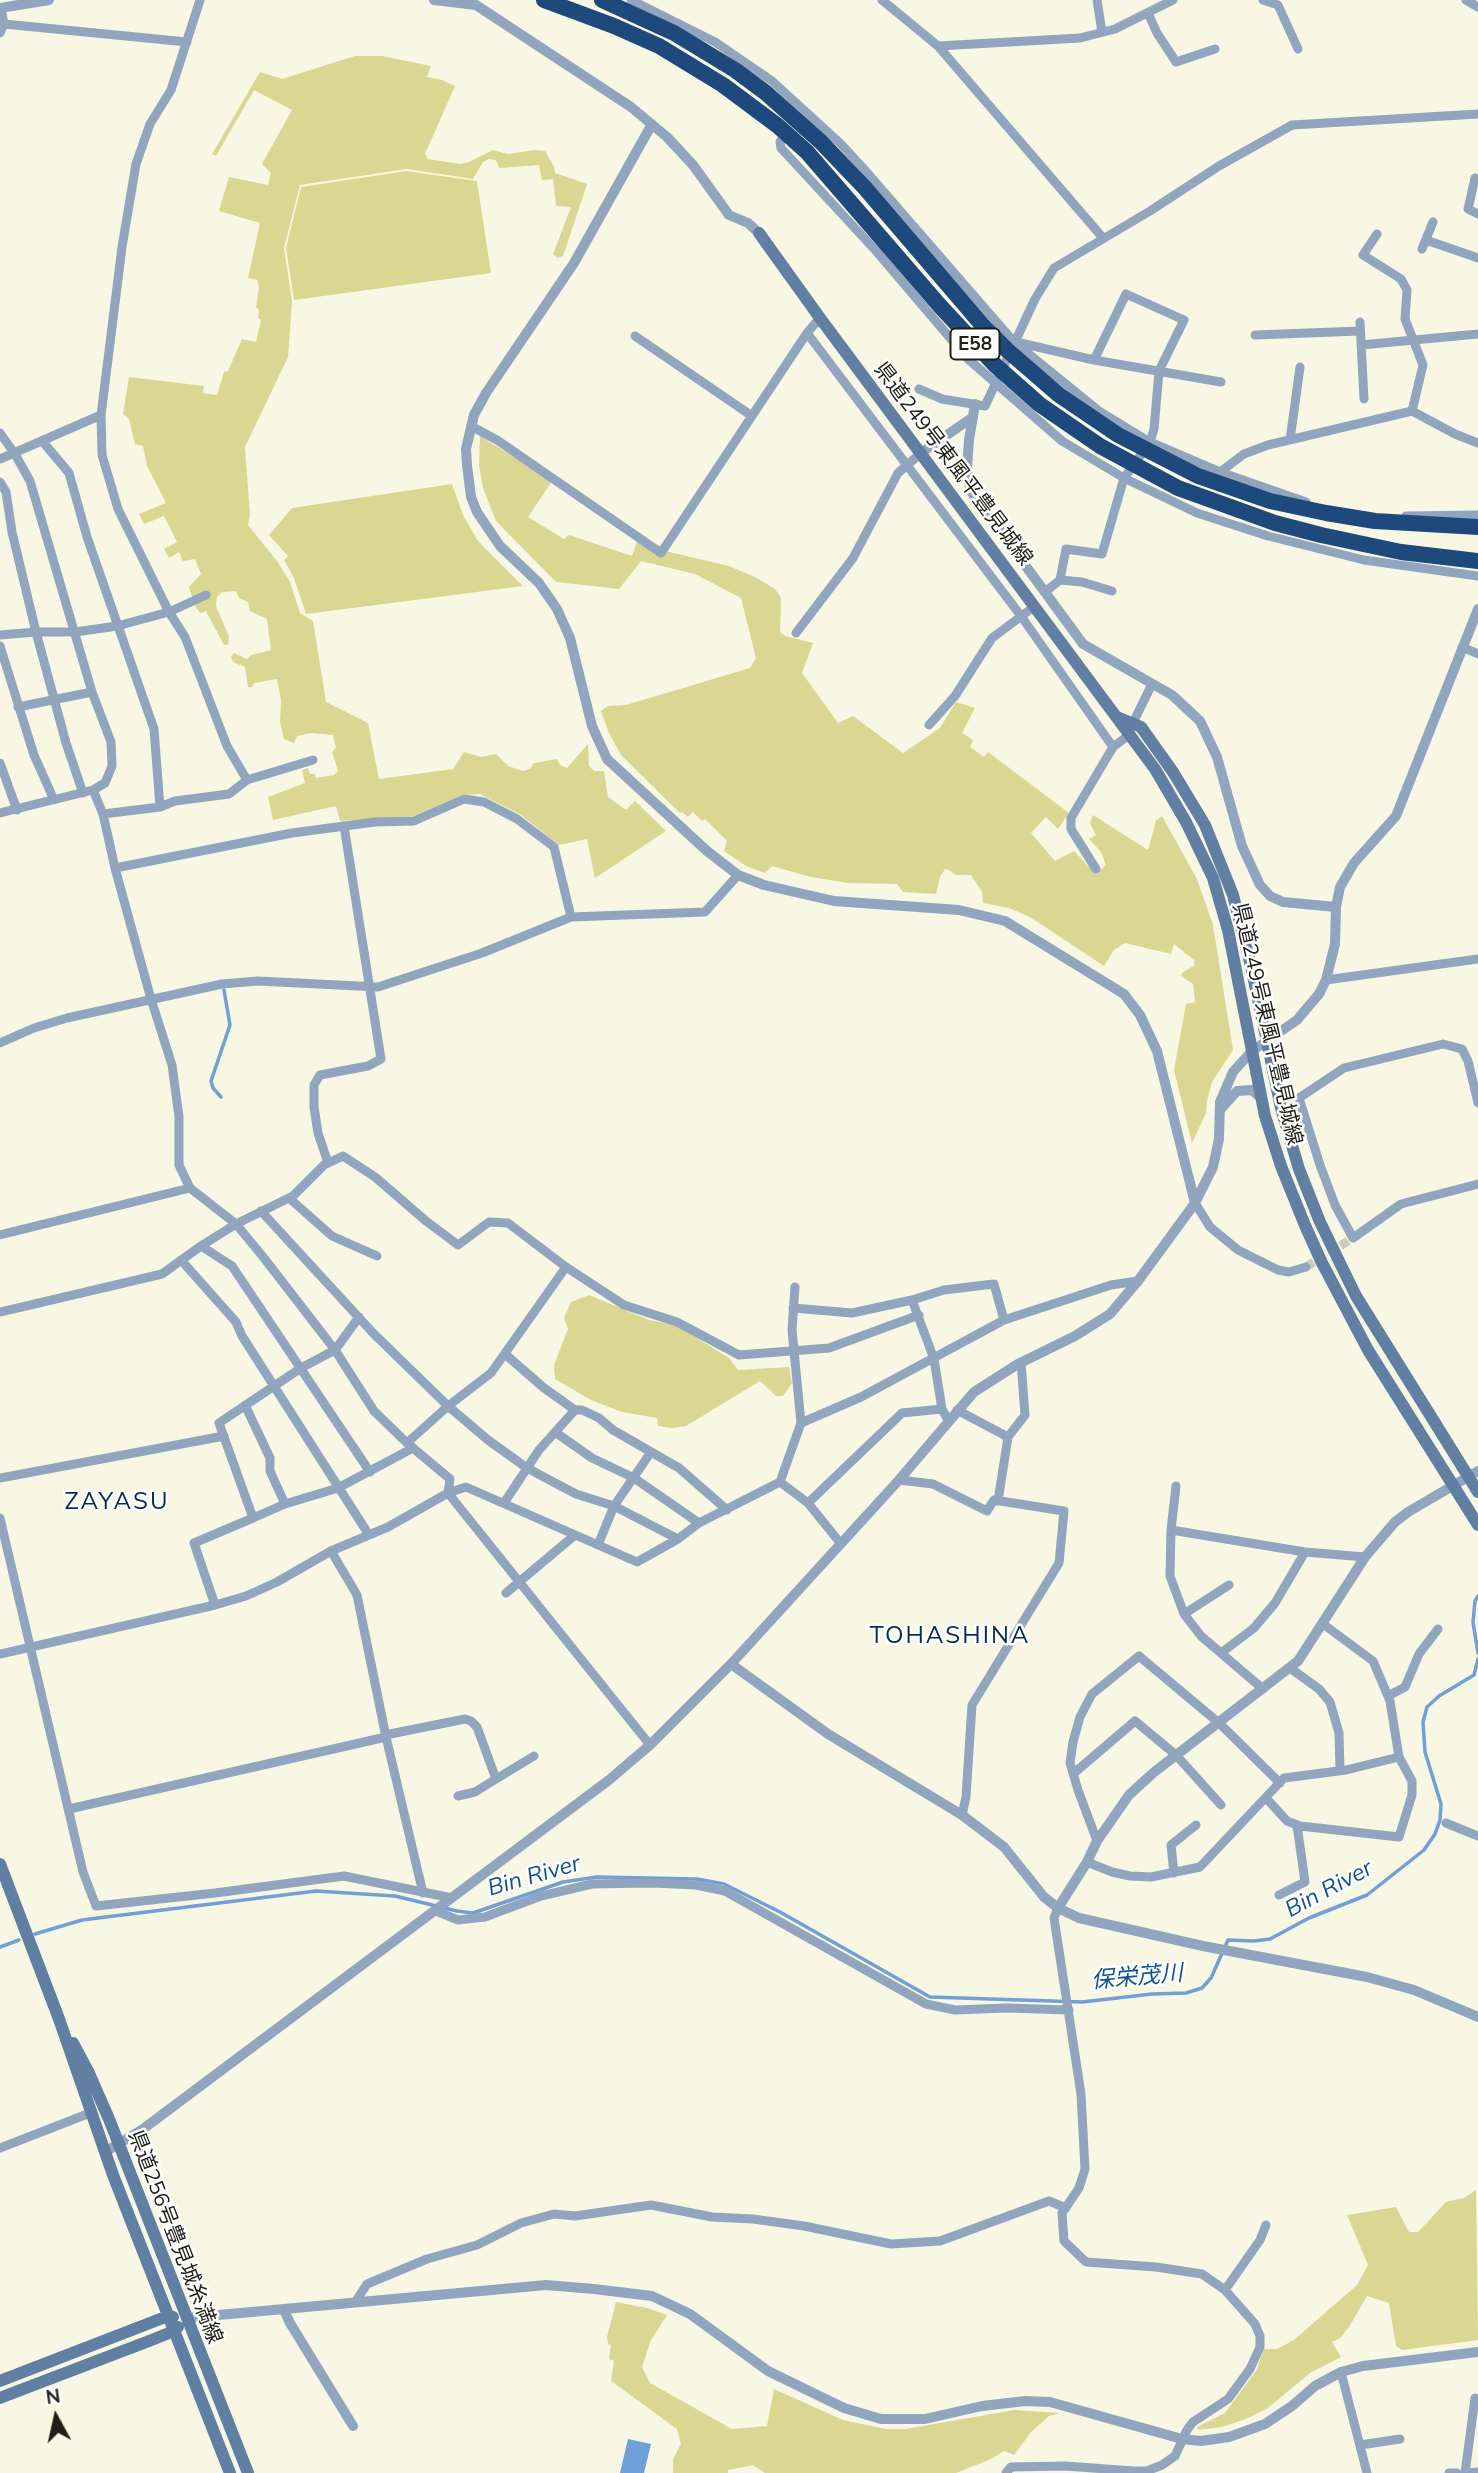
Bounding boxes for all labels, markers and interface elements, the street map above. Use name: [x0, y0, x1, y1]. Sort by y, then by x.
road number: E58: [950, 328, 1000, 360]
street label: 県道249号東風平豊見城線: [868, 357, 1038, 571]
street label: 県道249号東風平豊見城線: [1227, 900, 1307, 1148]
district label: ZAYASU: [65, 1488, 169, 1516]
district label: TOHASHINA: [871, 1622, 1029, 1650]
water label: Bin River: [485, 1850, 583, 1902]
water label: Bin River: [1281, 1855, 1377, 1923]
water label: 保栄茂川: [1090, 1959, 1184, 1995]
street label: 県道256号豊見城糸満線: [123, 2127, 227, 2347]
north arrow: [21, 2382, 91, 2452]
text: N: [44, 2383, 62, 2409]

